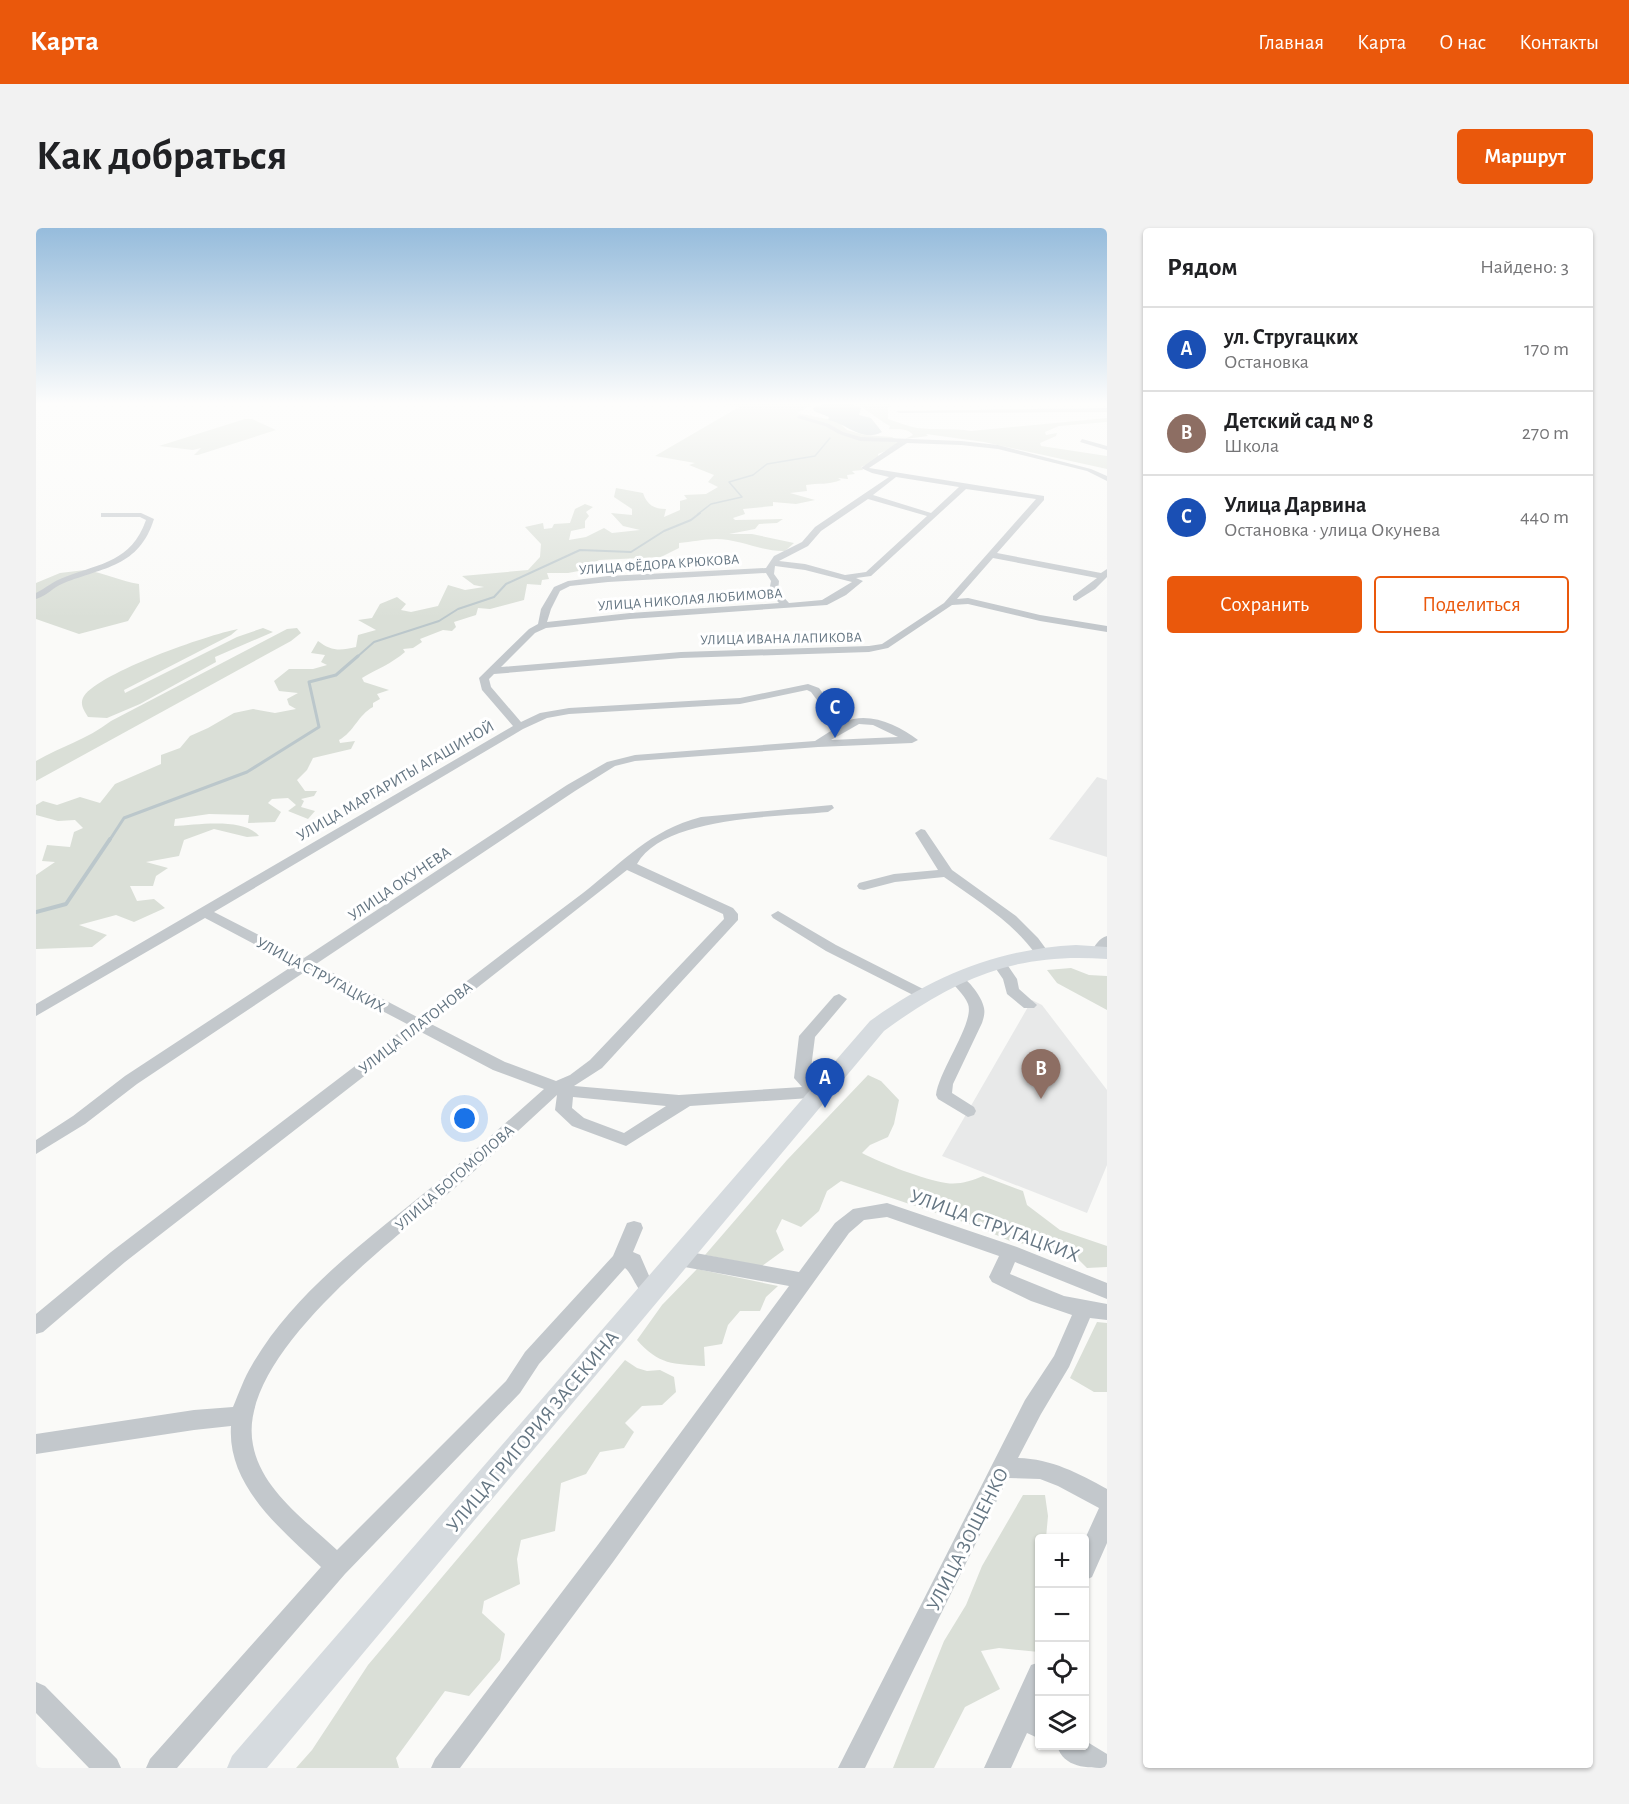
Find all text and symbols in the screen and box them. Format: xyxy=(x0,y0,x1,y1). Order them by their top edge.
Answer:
text: Карта xyxy=(30,28,99,56)
text: Главная xyxy=(1258,32,1324,53)
text: Карта xyxy=(1357,32,1406,53)
text: О нас xyxy=(1439,32,1486,53)
text: Контакты xyxy=(1519,32,1599,53)
button: Маршрут xyxy=(1457,129,1593,184)
text: Как добраться xyxy=(36,135,287,177)
text: Рядом xyxy=(1167,254,1238,280)
text: Найдено: 3 xyxy=(1480,257,1569,277)
text: ул. Стругацких xyxy=(1224,326,1358,348)
text: A xyxy=(1181,339,1193,359)
text: 170 m xyxy=(1524,339,1569,359)
text: Остановка xyxy=(1224,352,1309,372)
text: Детский сад № 8 xyxy=(1224,410,1374,432)
text: B xyxy=(1181,423,1192,443)
text: 270 m xyxy=(1522,423,1569,443)
text: Школа xyxy=(1224,436,1279,456)
text: Улица Дарвина xyxy=(1224,494,1367,516)
text: C xyxy=(1181,507,1192,527)
text: 440 m xyxy=(1520,507,1569,527)
text: Остановка · улица Окунева xyxy=(1224,520,1440,540)
street label: УЛИЦА ФЁДОРА КРЮКОВА xyxy=(578,550,740,578)
button: Сохранить xyxy=(1167,576,1362,633)
button: Поделиться xyxy=(1374,576,1569,633)
street label: УЛИЦА НИКОЛАЯ ЛЮБИМОВА xyxy=(597,587,783,613)
street label: УЛИЦА ИВАНА ЛАПИКОВА xyxy=(700,631,862,647)
pin: C xyxy=(816,688,854,738)
street label: УЛИЦА МАРГАРИТЫ АГАШИНОЙ xyxy=(294,717,497,844)
street label: УЛИЦА ОКУНЕВА xyxy=(345,843,454,924)
street label: УЛИЦА СТРУГАЦКИХ xyxy=(254,934,388,1016)
street label: УЛИЦА ПЛАТОНОВА xyxy=(356,978,476,1077)
pin: B xyxy=(1022,1050,1060,1099)
pin: A xyxy=(806,1058,844,1108)
your location xyxy=(450,1104,479,1133)
street label: УЛИЦА БОГОМОЛОВА xyxy=(392,1122,518,1233)
street label: УЛИЦА СТРУГАЦКИХ xyxy=(907,1186,1082,1266)
street label: УЛИЦА ГРИГОРИЯ ЗАСЕКИНА xyxy=(443,1327,623,1536)
street label: УЛИЦА ЗОЩЕНКО xyxy=(923,1465,1013,1614)
map controls xyxy=(1035,1534,1089,1750)
button: + xyxy=(1035,1534,1089,1588)
button: − xyxy=(1035,1588,1089,1642)
button: locate xyxy=(1035,1642,1089,1696)
button: layers xyxy=(1035,1696,1089,1750)

